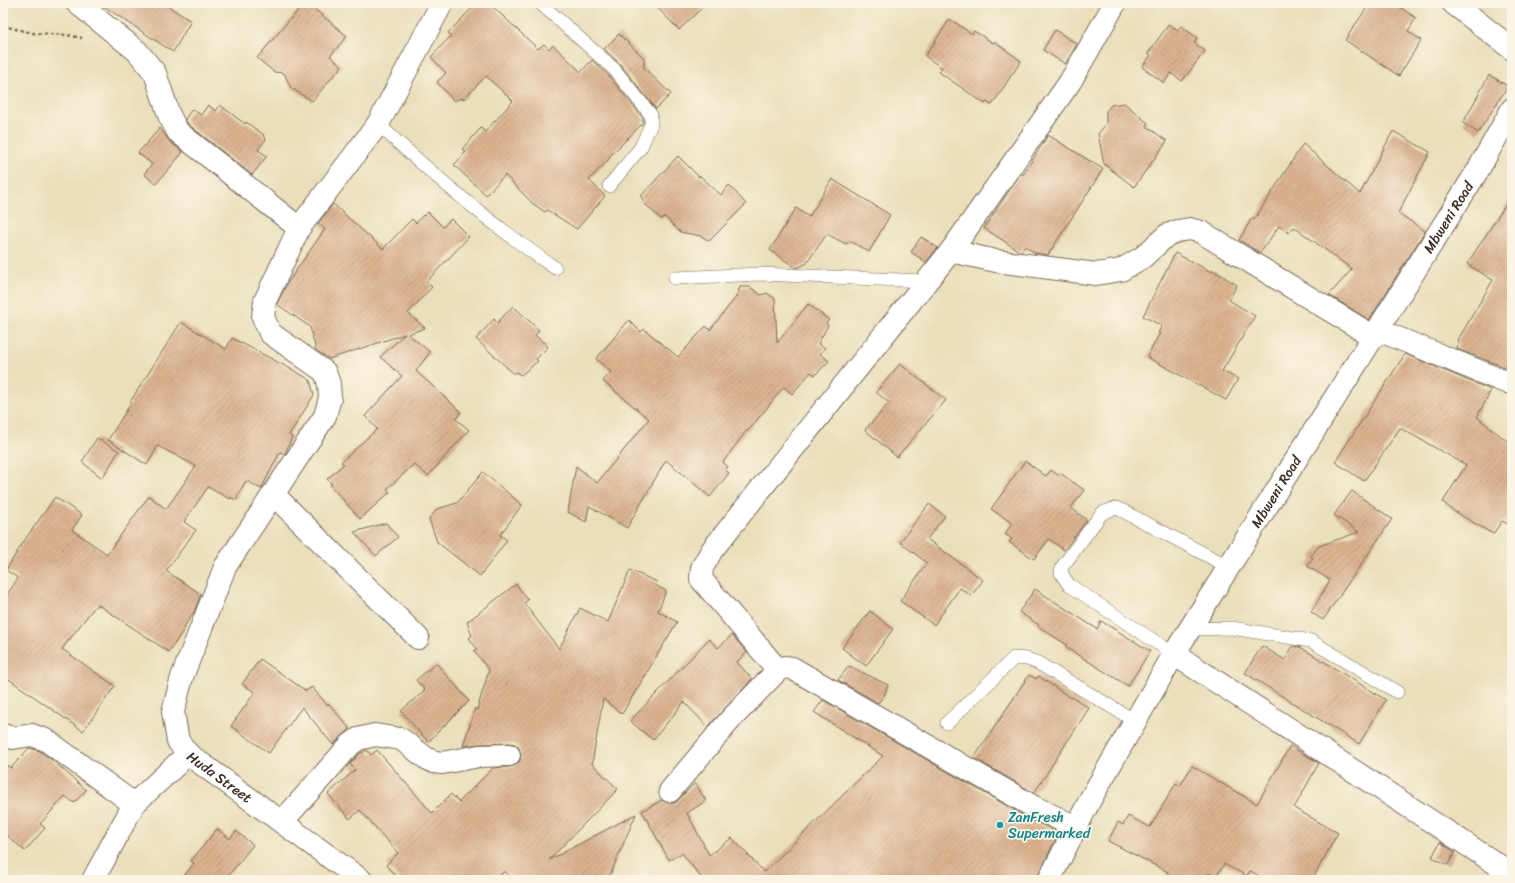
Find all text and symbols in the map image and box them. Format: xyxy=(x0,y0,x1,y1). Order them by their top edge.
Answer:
street label: Mbweni Road xyxy=(1416,175,1481,258)
street label: Mbweni Road xyxy=(1244,449,1309,533)
street label: Huda Street xyxy=(181,744,258,810)
place label: ZanFresh Supermarked xyxy=(1008,805,1092,846)
marker: ZanFresh Supermarked xyxy=(995,820,1005,830)

